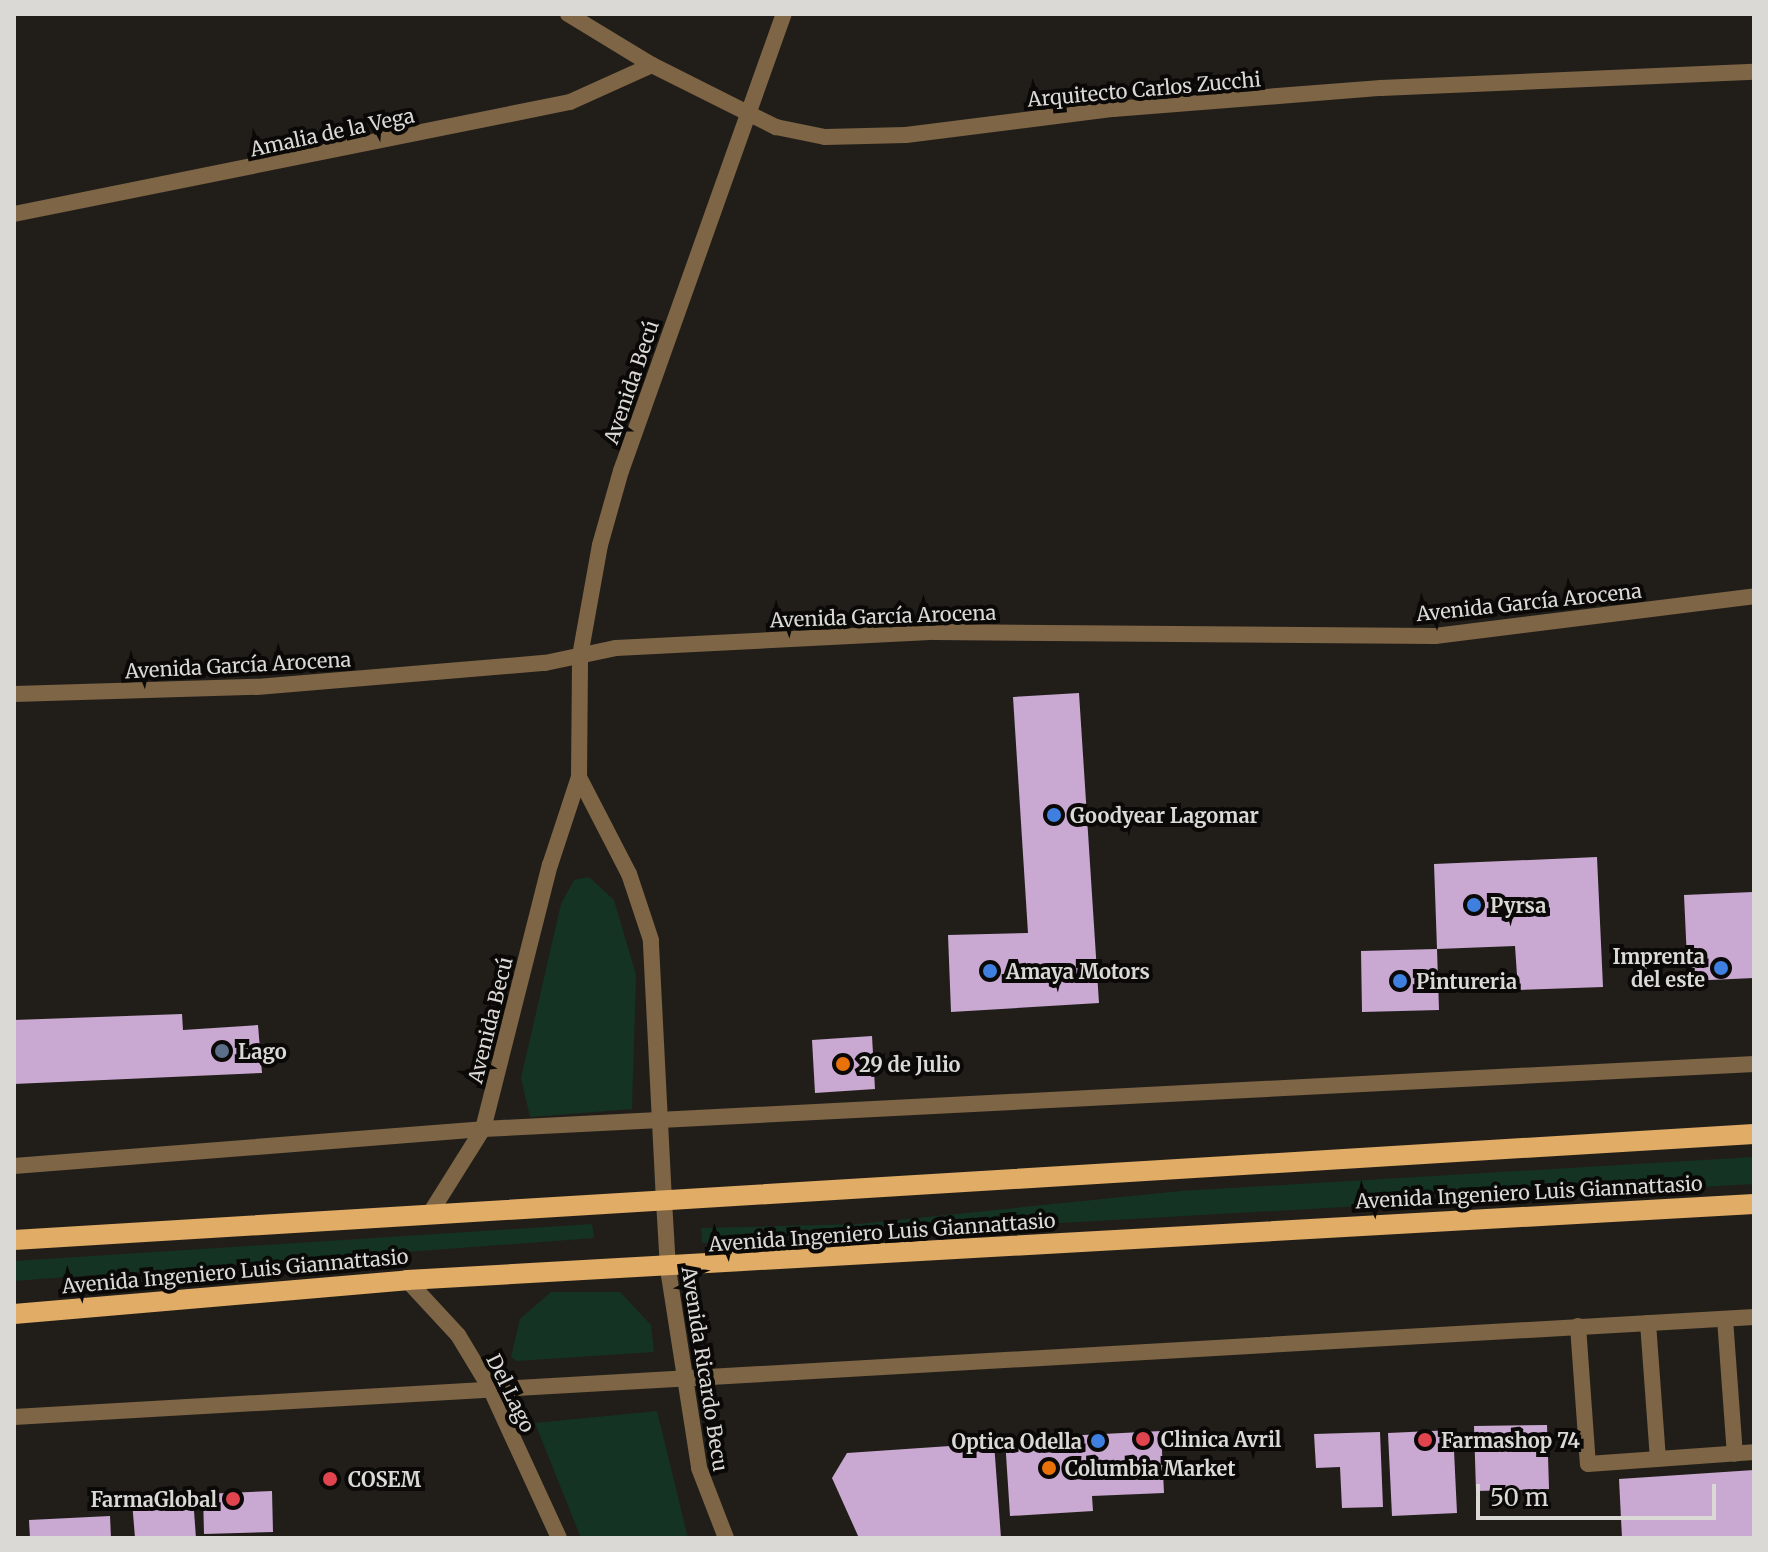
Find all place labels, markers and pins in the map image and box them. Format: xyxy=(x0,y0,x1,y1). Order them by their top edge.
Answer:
place label: Goodyear Lagomar xyxy=(1070,803,1259,827)
marker: Goodyear Lagomar xyxy=(1045,806,1063,824)
place label: Pyrsa xyxy=(1490,893,1546,917)
marker: Pyrsa xyxy=(1465,896,1483,914)
place label: Imprenta del este xyxy=(1613,944,1705,991)
place label: Amaya Motors xyxy=(1006,959,1150,983)
marker: Imprenta del este xyxy=(1712,959,1730,977)
marker: Amaya Motors xyxy=(981,962,999,980)
place label: Pintureria xyxy=(1416,969,1517,993)
marker: Pintureria xyxy=(1391,972,1409,990)
place label: Lago xyxy=(238,1039,287,1063)
marker: Lago xyxy=(213,1042,231,1060)
place label: 29 de Julio xyxy=(859,1052,961,1076)
marker: 29 de Julio xyxy=(834,1055,852,1073)
place label: Clinica Avril xyxy=(1161,1427,1281,1451)
marker: Clinica Avril xyxy=(1132,1428,1154,1450)
place label: Farmashop 74 xyxy=(1441,1428,1580,1452)
place label: Optica Odella xyxy=(951,1429,1082,1453)
marker: Farmashop 74 xyxy=(1416,1431,1434,1449)
marker: Optica Odella xyxy=(1089,1432,1107,1450)
place label: Columbia Market xyxy=(1065,1456,1235,1480)
marker: Columbia Market xyxy=(1040,1459,1058,1477)
place label: COSEM xyxy=(348,1467,421,1491)
marker: COSEM xyxy=(319,1468,341,1490)
place label: FarmaGlobal xyxy=(91,1487,217,1511)
marker: FarmaGlobal xyxy=(224,1490,242,1508)

